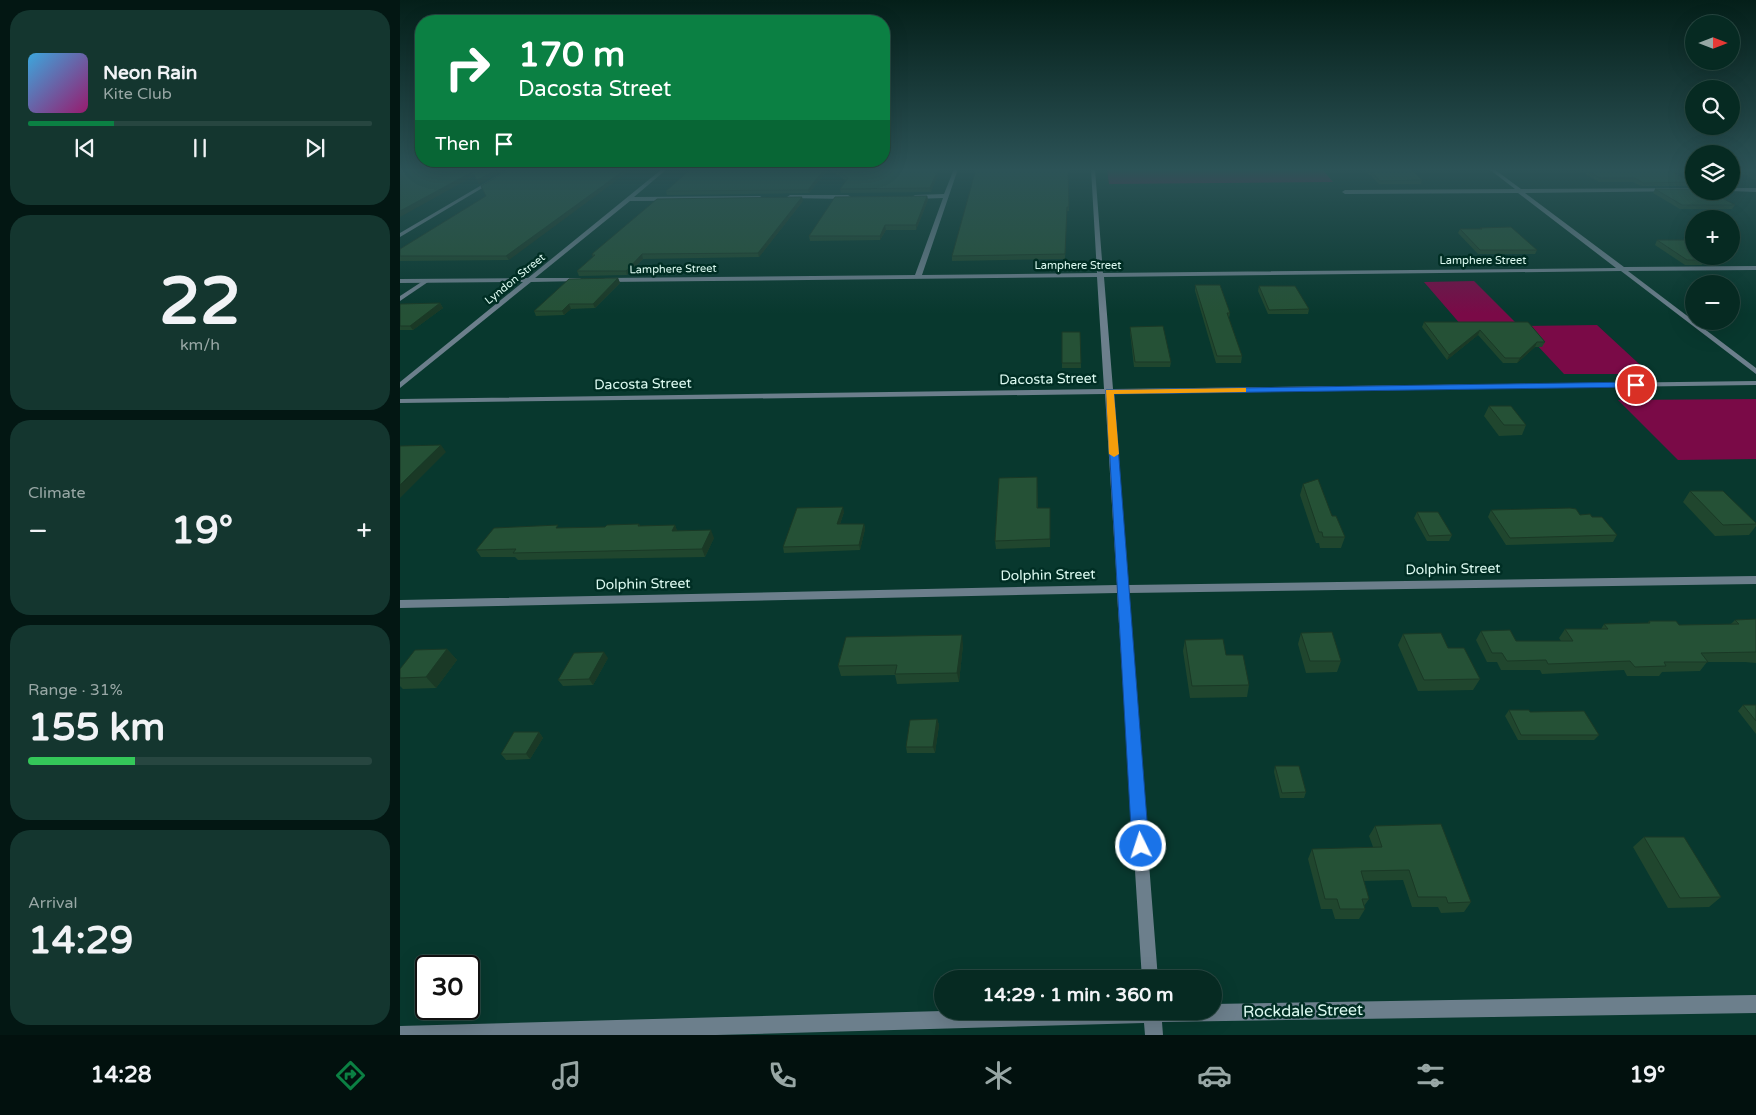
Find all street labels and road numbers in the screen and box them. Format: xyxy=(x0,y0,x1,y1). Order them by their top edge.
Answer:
street label: Lyndon Street xyxy=(482,251,548,307)
street label: Lamphere Street xyxy=(1439,254,1527,267)
street label: Lamphere Street xyxy=(1034,259,1122,272)
street label: Lamphere Street xyxy=(629,262,717,276)
street label: Dacosta Street xyxy=(999,370,1098,388)
street label: Dacosta Street xyxy=(594,375,693,393)
street label: Dolphin Street xyxy=(1405,560,1501,578)
street label: Dolphin Street xyxy=(1000,566,1096,584)
street label: Dolphin Street xyxy=(595,575,691,593)
street label: Rockdale Street xyxy=(1243,1000,1363,1022)

